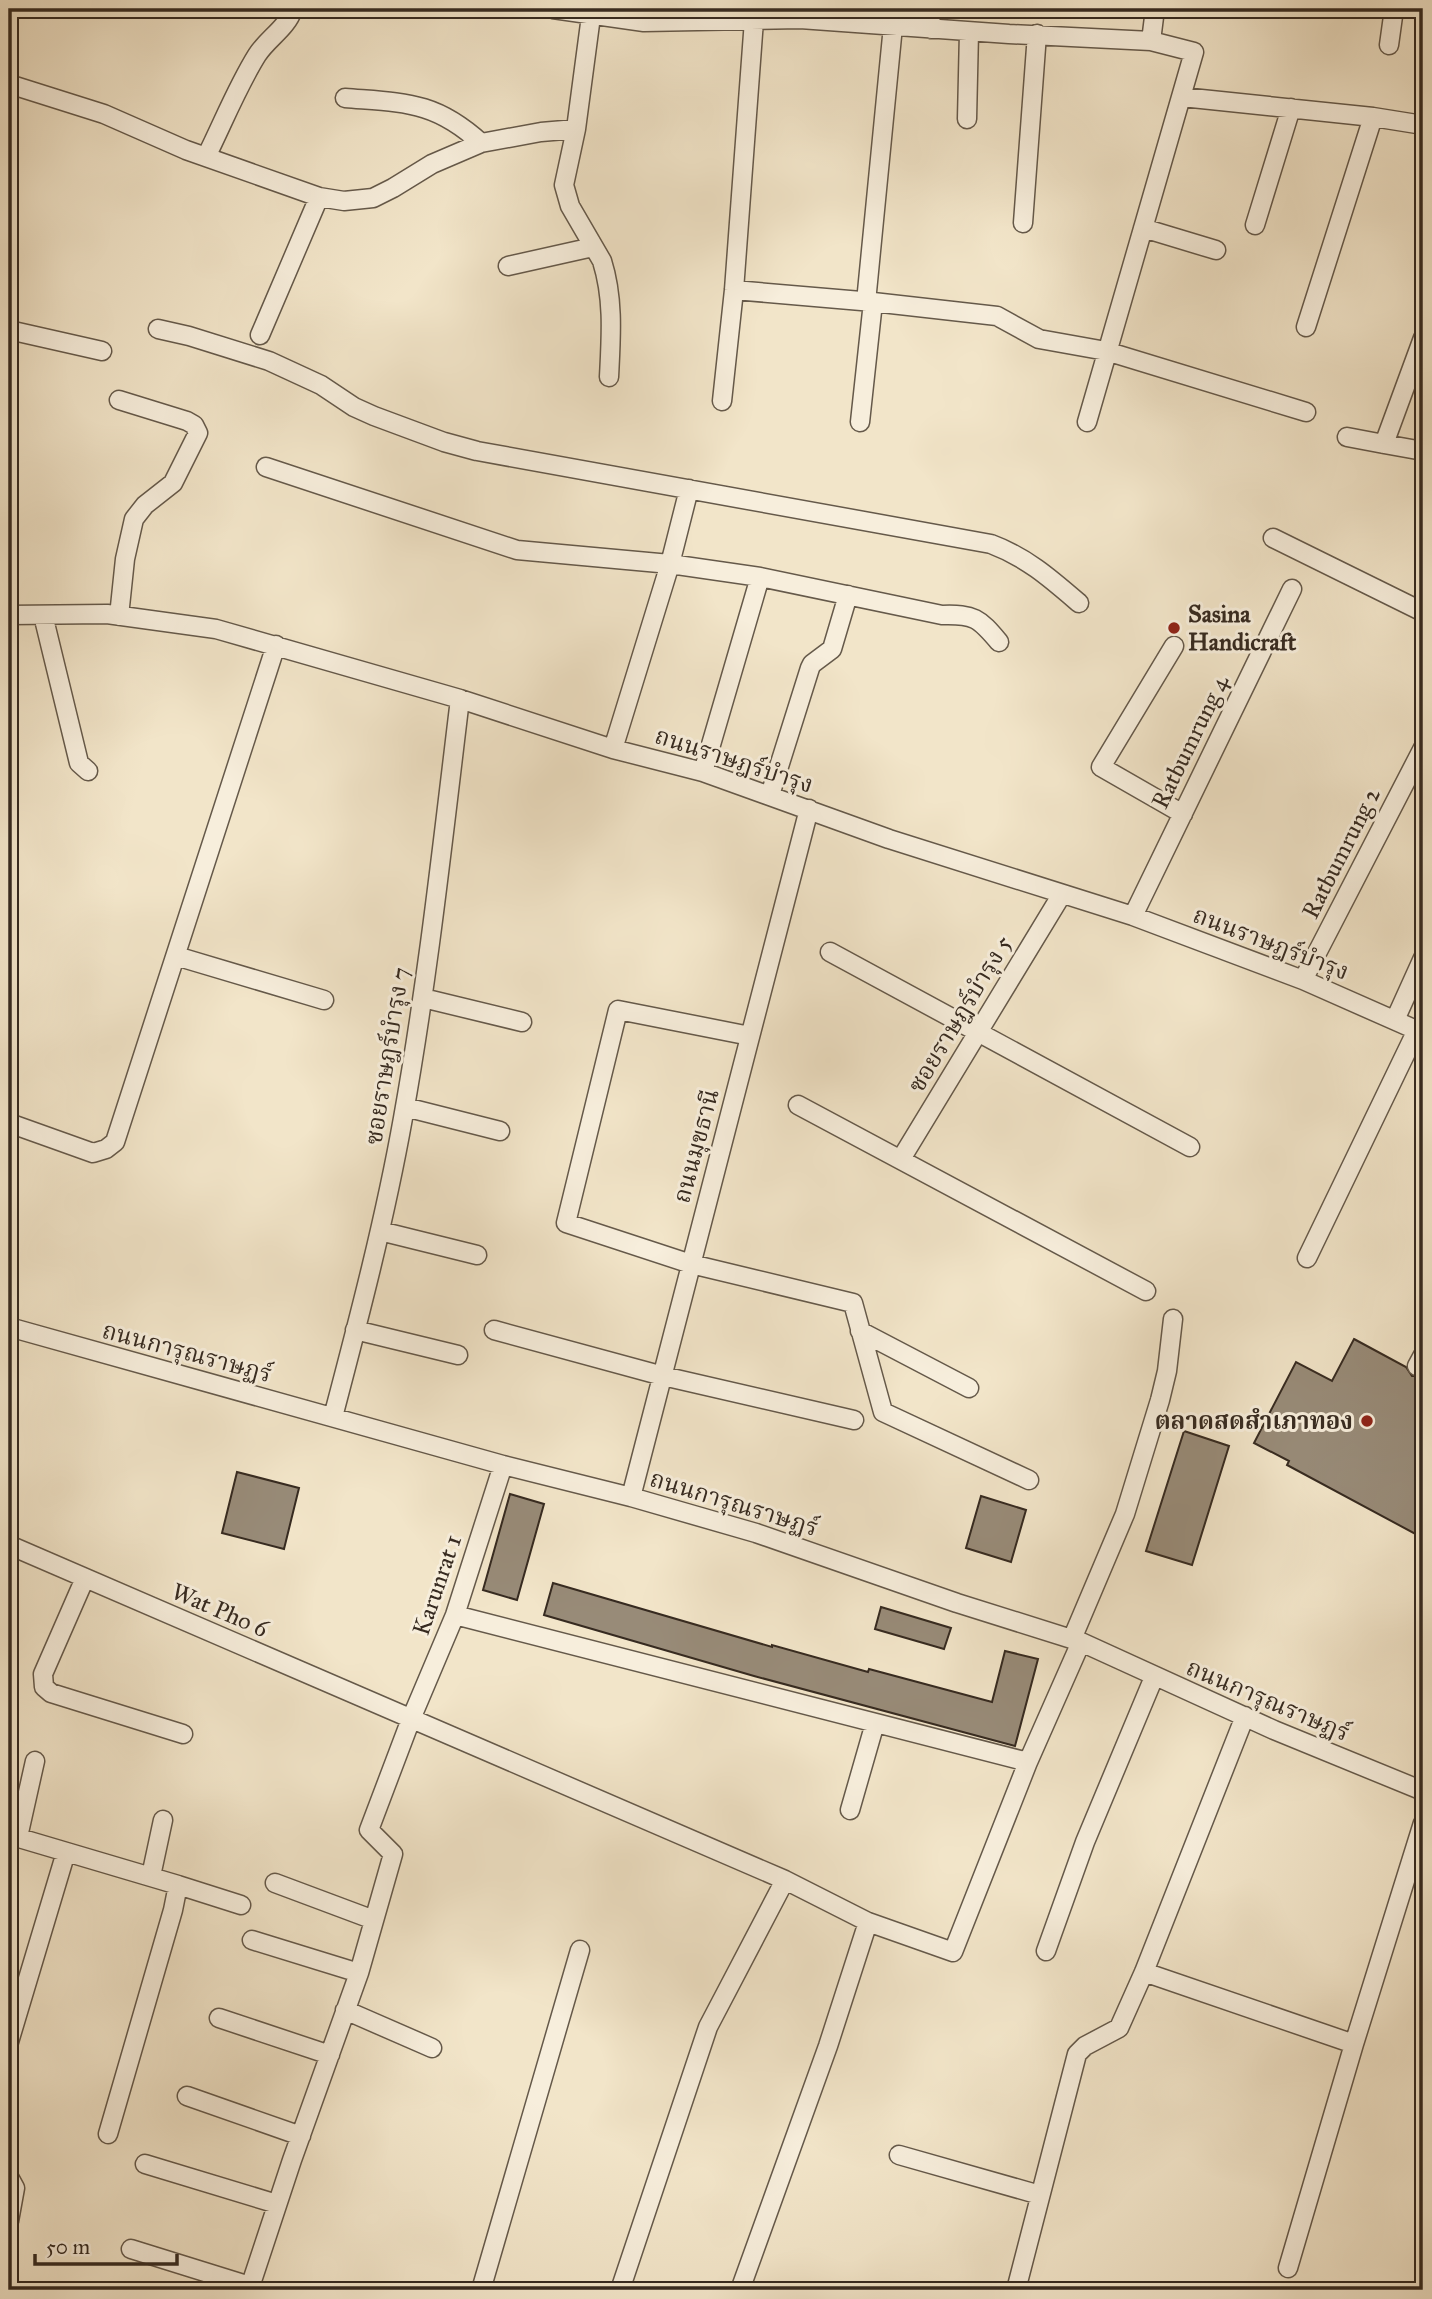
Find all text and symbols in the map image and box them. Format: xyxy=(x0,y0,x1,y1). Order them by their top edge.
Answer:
place label: Sasina Handicraft xyxy=(1188,599,1297,657)
marker: Sasina Handicraft xyxy=(1166,620,1182,636)
street label: Ratbumrung 4 xyxy=(1145,670,1235,814)
street label: ถนนราษฎร์บำรุง xyxy=(651,719,817,800)
street label: Ratbumrung 2 xyxy=(1295,782,1387,924)
street label: ถนนราษฎร์บำรุง xyxy=(1189,899,1354,987)
street label: ซอยราษฎร์บำรุง 5 xyxy=(901,930,1019,1098)
street label: ซอยราษฎร์บำรุง 7 xyxy=(357,965,416,1147)
street label: ถนนมุขธานี xyxy=(666,1086,726,1206)
street label: ถนนการุณราษฏร์ xyxy=(99,1314,276,1389)
place label: ตลาดสดสำเภาทอง xyxy=(1155,1406,1353,1436)
marker: ตลาดสดสำเภาทอง xyxy=(1359,1413,1375,1429)
street label: ถนนการุณราษฏร์ xyxy=(646,1462,822,1543)
street label: Karunrat 1 xyxy=(406,1531,468,1639)
street label: Wat Pho 6 xyxy=(167,1576,274,1644)
street label: ถนนการุณราษฏร์ xyxy=(1182,1651,1355,1748)
scale bar xyxy=(35,2222,177,2266)
text: 50 m xyxy=(46,2234,91,2260)

